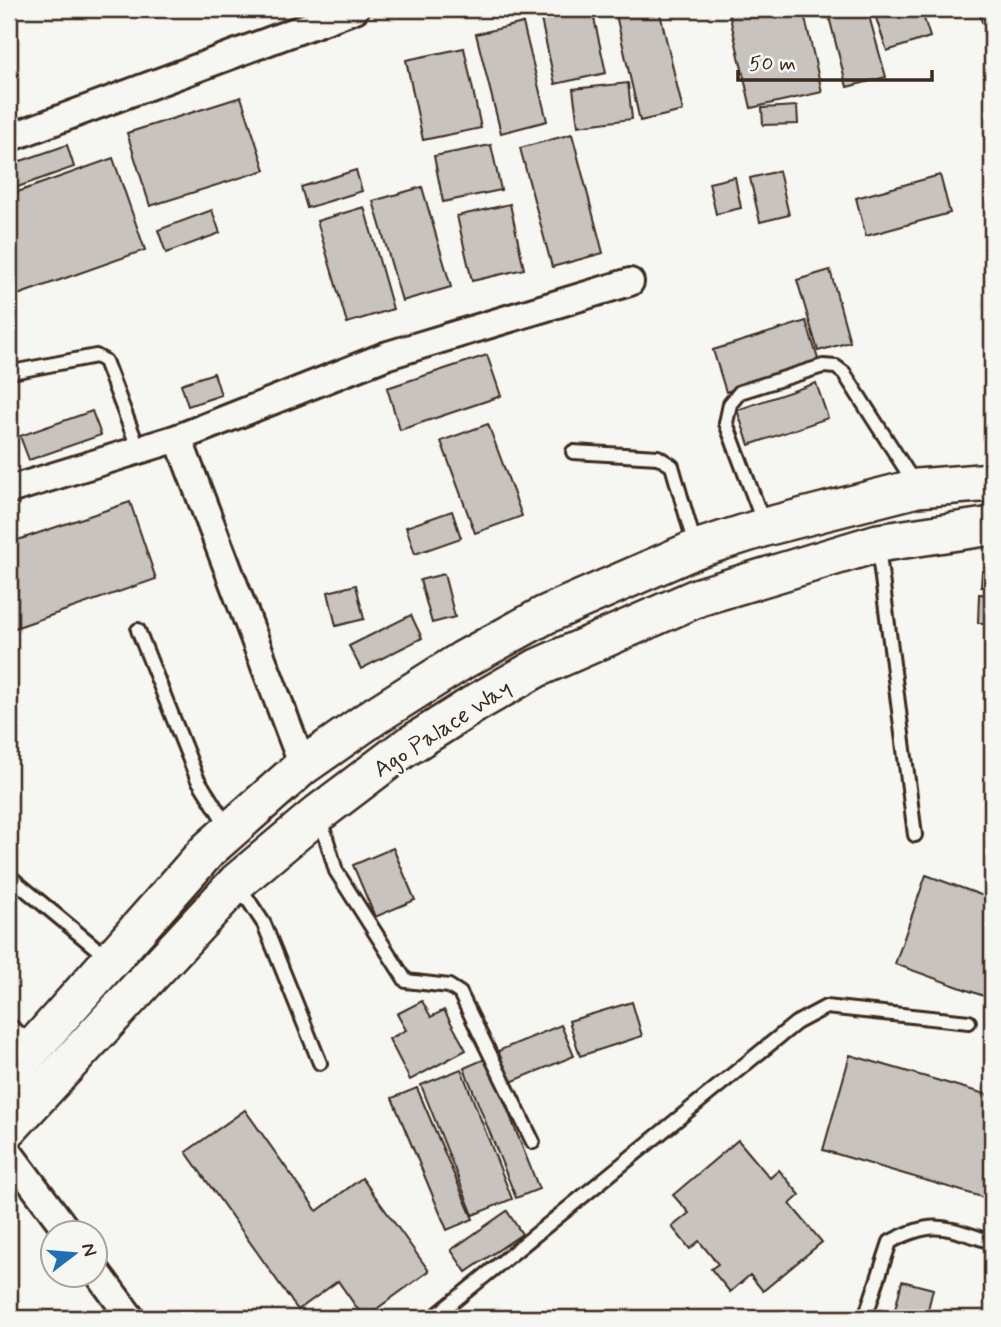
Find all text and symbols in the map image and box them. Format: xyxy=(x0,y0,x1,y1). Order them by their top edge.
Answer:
scale bar xyxy=(738,38,933,82)
text: 50 m xyxy=(749,50,796,78)
street label: Ago Palace Way xyxy=(368,673,518,786)
north arrow xyxy=(38,1218,108,1288)
text: N xyxy=(75,1240,103,1259)

